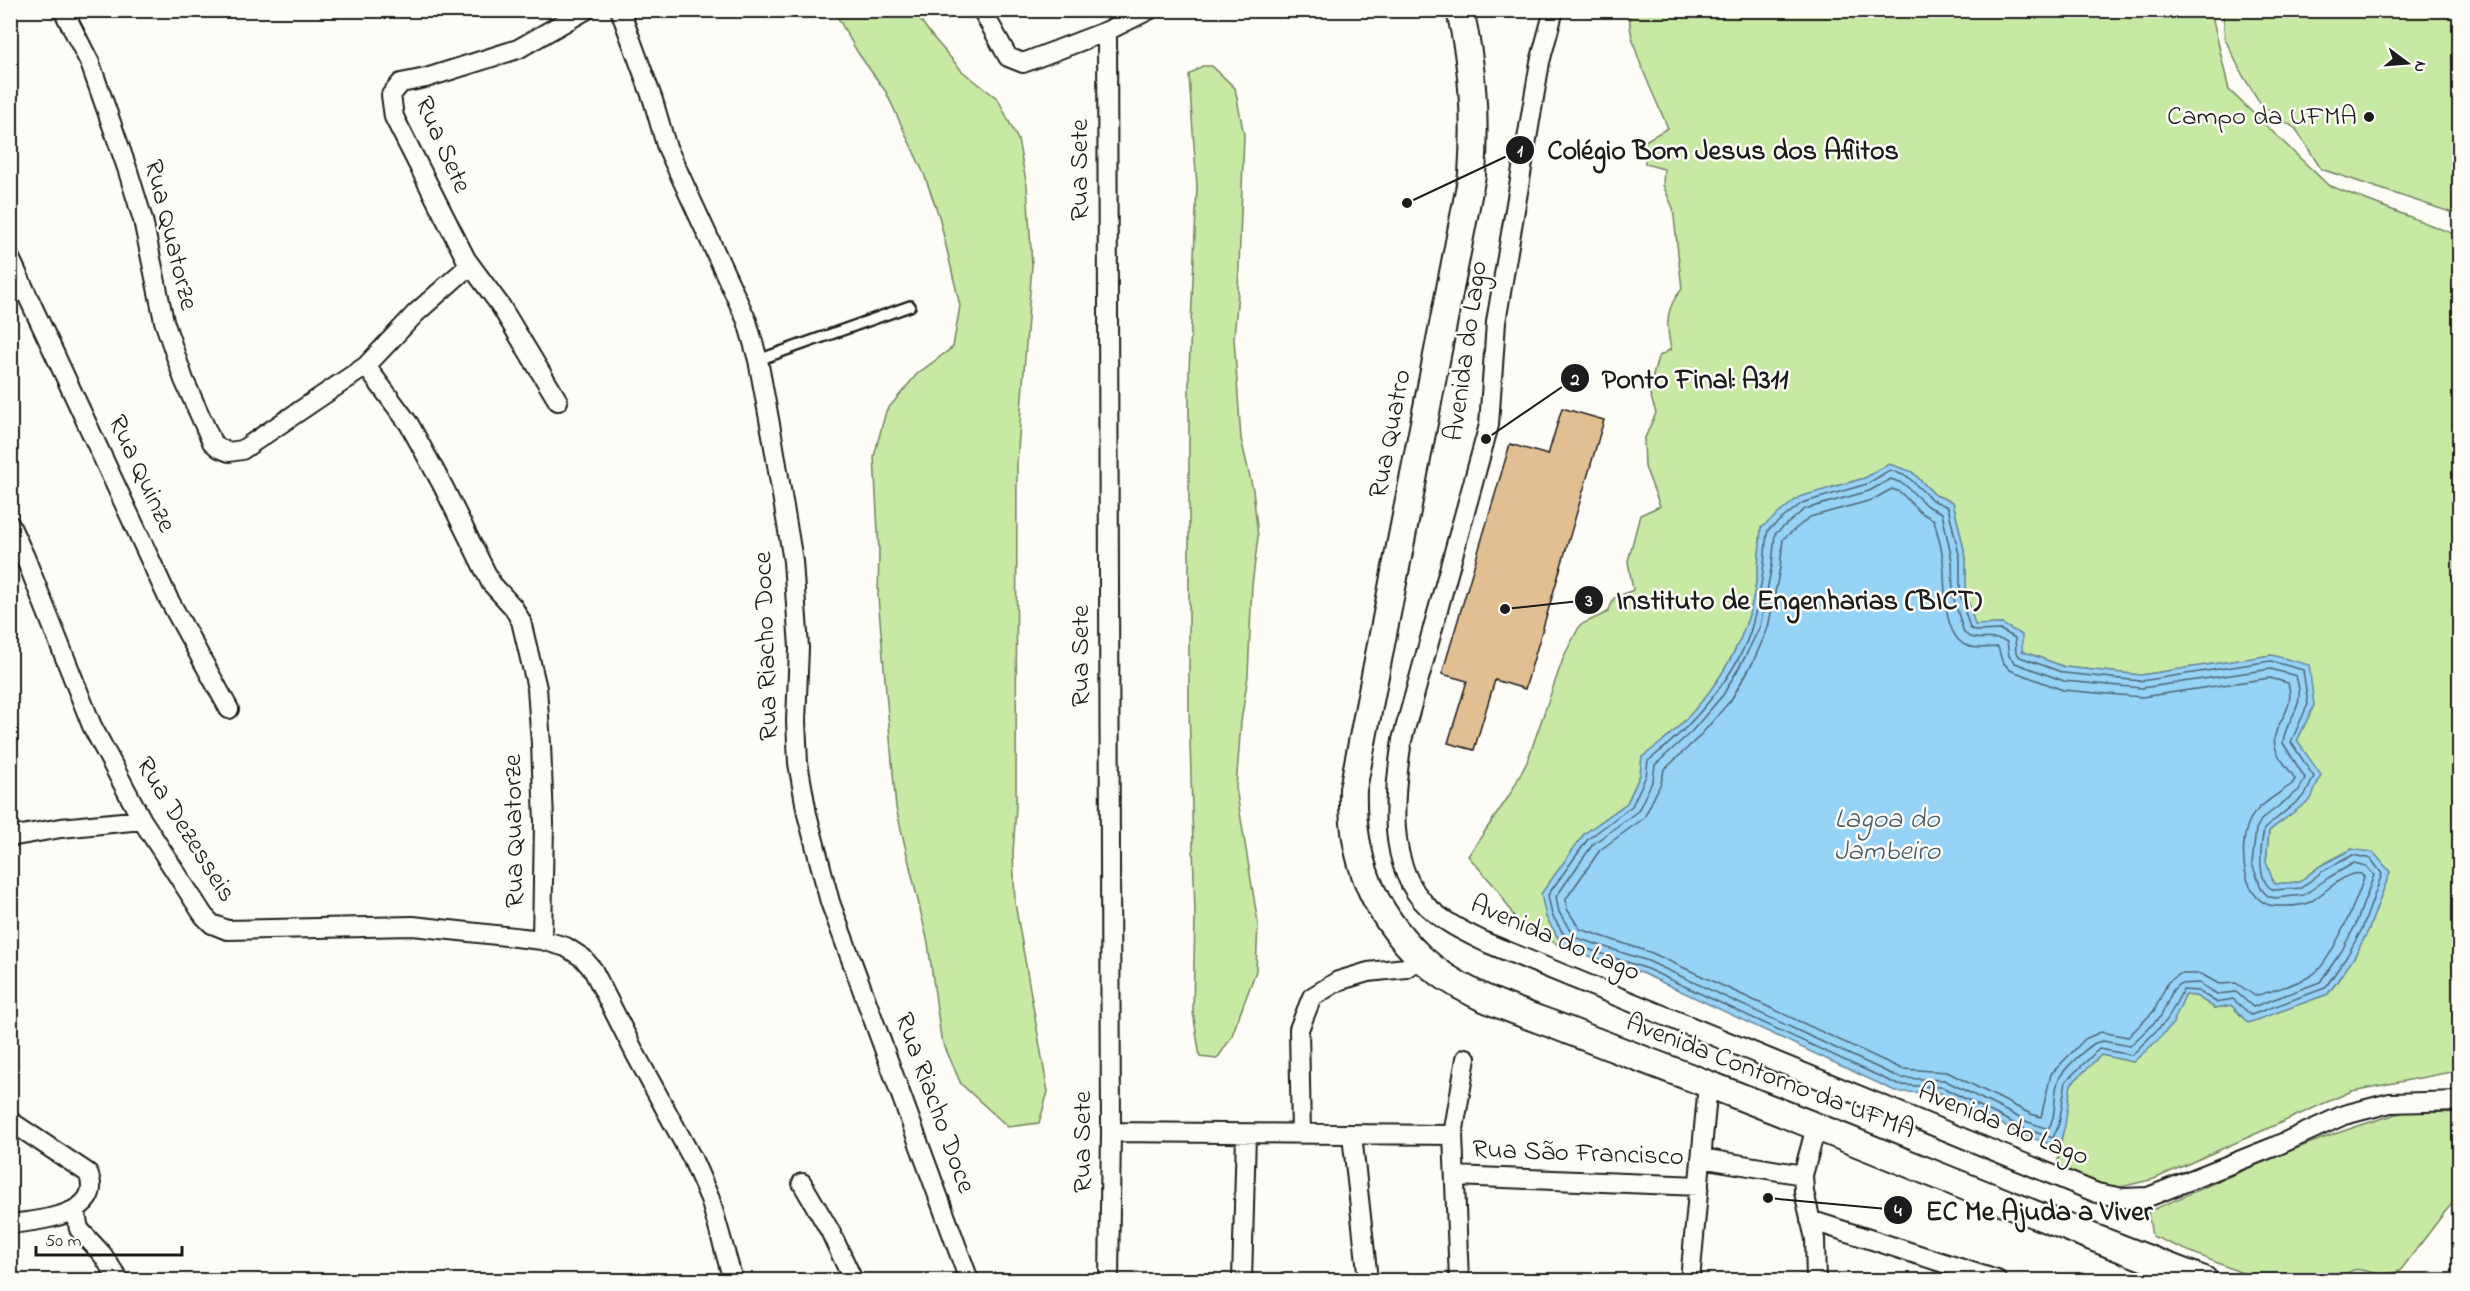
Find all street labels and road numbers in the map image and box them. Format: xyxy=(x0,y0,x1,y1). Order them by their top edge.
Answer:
street label: Rua Sete xyxy=(403,90,481,200)
street label: Rua Sete xyxy=(1061,118,1100,221)
street label: Rua Quatorze xyxy=(132,156,208,315)
street label: Avenida do Lago xyxy=(1435,258,1499,444)
street label: Rua Quatro xyxy=(1359,366,1423,502)
street label: Rua Quinze xyxy=(97,409,186,540)
street label: Rua Riacho Doce xyxy=(744,550,790,741)
street label: Rua Sete xyxy=(1062,604,1101,707)
street label: Rua Dezesseis xyxy=(125,750,245,910)
street label: Rua Quatorze xyxy=(494,753,536,908)
street label: Avenida do Lago xyxy=(1464,886,1646,992)
street label: Avenida Contorno da UFMA xyxy=(1620,1004,1920,1150)
street label: Rua Riacho Doce xyxy=(883,1007,985,1200)
street label: Avenida do Lago xyxy=(1912,1073,2094,1177)
street label: Rua Sete xyxy=(1064,1090,1103,1193)
street label: Rua São Francisco xyxy=(1472,1131,1684,1177)

